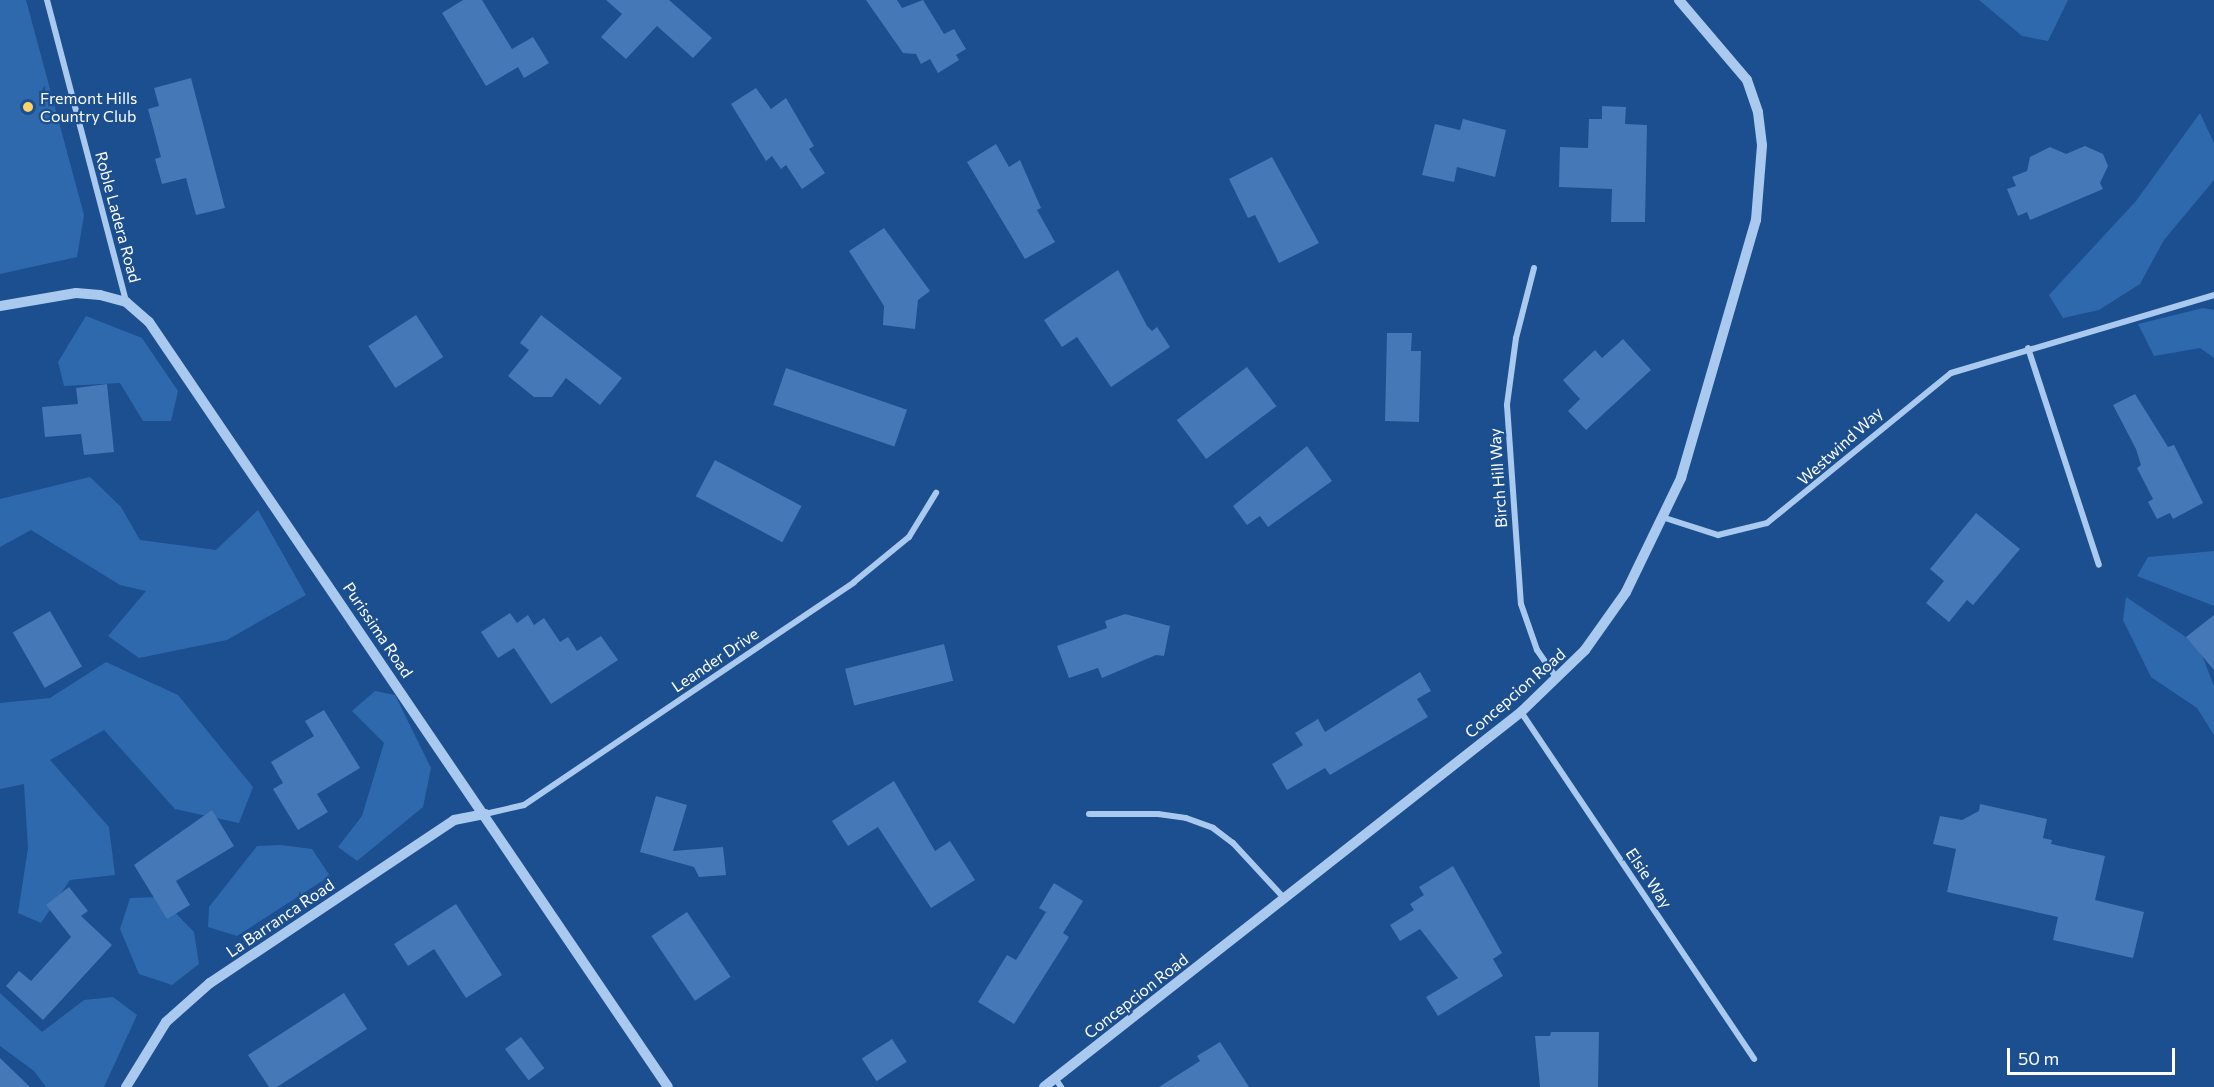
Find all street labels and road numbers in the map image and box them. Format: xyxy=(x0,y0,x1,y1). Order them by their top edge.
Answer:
street label: Roble Ladera Road xyxy=(91,149,145,285)
street label: Westwind Way xyxy=(1794,403,1886,489)
street label: Birch Hill Way xyxy=(1485,427,1511,529)
street label: Purissima Road xyxy=(339,579,417,681)
street label: Leander Drive xyxy=(668,624,762,696)
street label: Concepcion Road xyxy=(1461,644,1569,742)
street label: Elsie Way xyxy=(1622,844,1676,912)
street label: La Barranca Road xyxy=(222,875,338,961)
street label: Concepcion Road xyxy=(1080,949,1192,1043)

